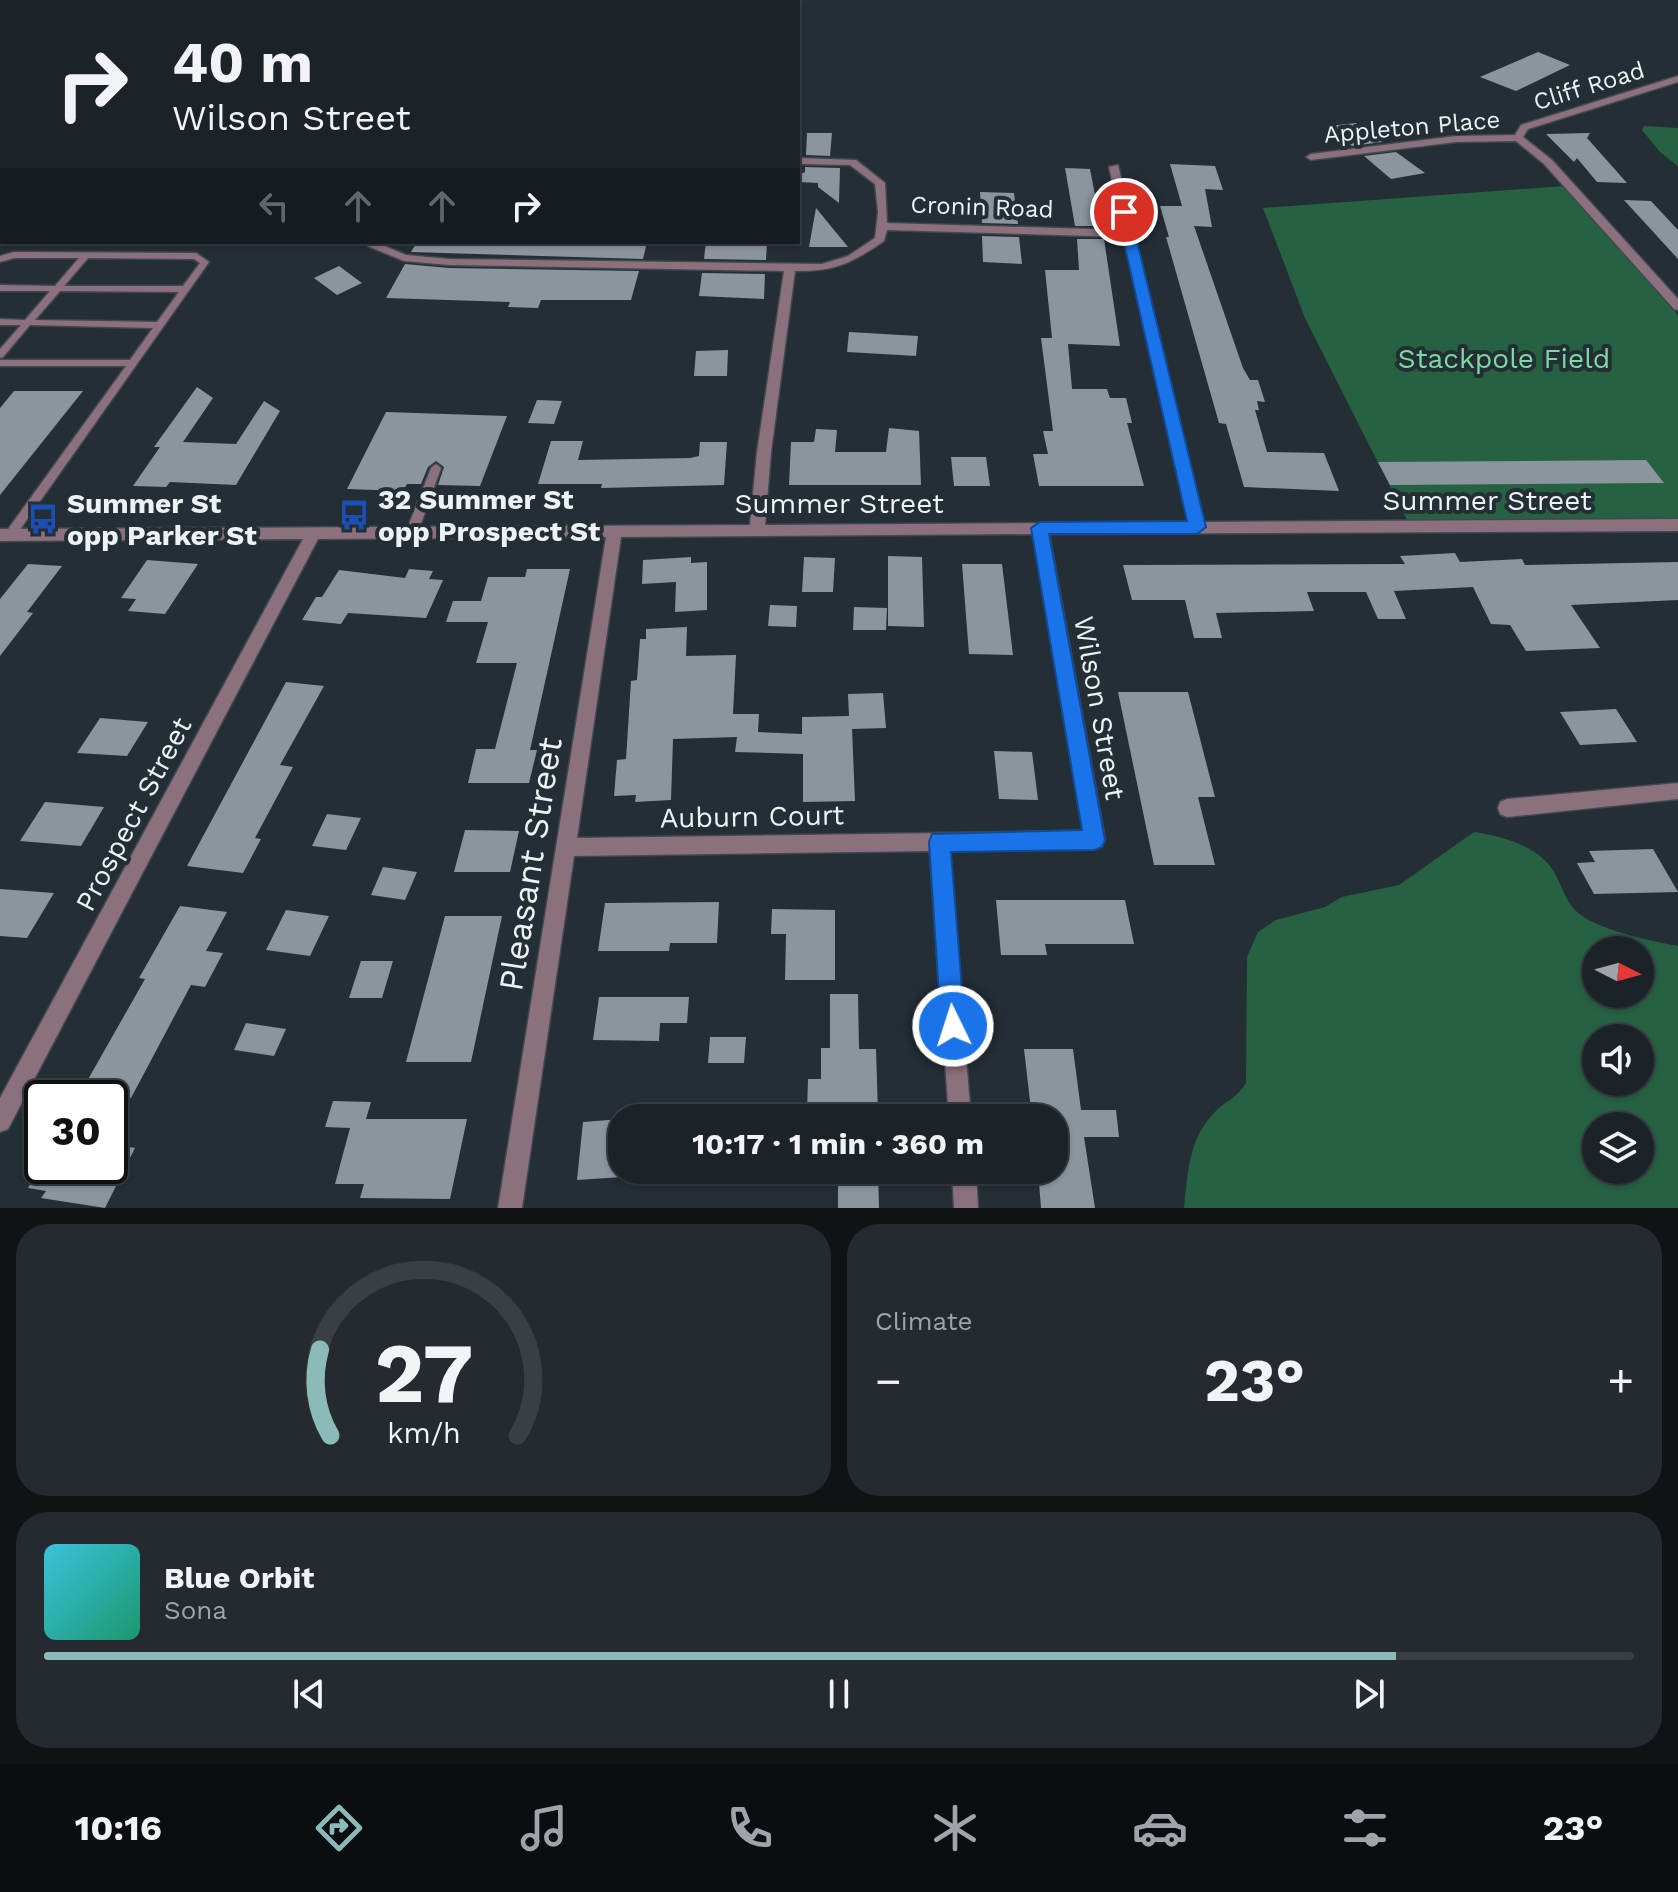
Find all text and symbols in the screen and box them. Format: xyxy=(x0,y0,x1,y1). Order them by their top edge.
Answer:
text: 40 m xyxy=(172,30,313,96)
icon: right xyxy=(40,32,144,136)
street label: Cliff Road xyxy=(1530,56,1648,116)
text: Wilson Street xyxy=(172,97,411,139)
street label: Appleton Place xyxy=(1323,105,1501,149)
pin xyxy=(1090,178,1158,246)
icon: left xyxy=(252,184,296,228)
icon: ahead xyxy=(336,184,380,228)
icon: ahead xyxy=(420,184,464,228)
icon: right xyxy=(504,184,548,228)
icon: arrive xyxy=(1102,190,1146,234)
street label: Cronin Road xyxy=(910,191,1054,223)
park label: Stackpole Field xyxy=(1398,342,1610,375)
place label: 32 Summer St opp Prospect St xyxy=(378,483,600,548)
street label: Summer Street xyxy=(1382,484,1592,517)
place label: Summer St opp Parker St xyxy=(67,487,257,552)
street label: Summer Street xyxy=(734,487,944,520)
bus stop icon: 32 Summer St opp Prospect St xyxy=(337,498,371,532)
bus stop icon: Summer St opp Parker St xyxy=(26,502,60,536)
street label: Wilson Street xyxy=(1067,614,1132,803)
street label: Prospect Street xyxy=(69,712,198,917)
street label: Pleasant Street xyxy=(490,734,570,994)
street label: Auburn Court xyxy=(660,798,845,835)
north arrow xyxy=(1582,936,1654,1008)
map controls xyxy=(1582,936,1654,1184)
position arrow xyxy=(911,984,995,1068)
button: sound xyxy=(1582,1024,1654,1096)
speed limit sign: 30 xyxy=(24,1080,128,1184)
button: layers xyxy=(1582,1112,1654,1184)
text: 10:17 · 1 min · 360 m xyxy=(692,1126,984,1161)
text: Climate xyxy=(875,1306,973,1336)
text: 27 xyxy=(374,1325,473,1422)
text: 23° xyxy=(1204,1345,1305,1416)
text: − xyxy=(875,1355,902,1407)
text: + xyxy=(1607,1355,1634,1407)
text: km/h xyxy=(387,1416,460,1450)
text: Blue Orbit xyxy=(164,1560,314,1595)
text: Sona xyxy=(164,1595,227,1625)
icon: previous xyxy=(287,1672,331,1716)
icon: pause xyxy=(817,1672,861,1716)
icon: next xyxy=(1347,1672,1391,1716)
icon: directions xyxy=(311,1800,367,1856)
icon: music xyxy=(516,1800,572,1856)
icon: phone xyxy=(722,1800,778,1856)
icon: climate xyxy=(927,1800,983,1856)
icon: car xyxy=(1132,1800,1188,1856)
icon: filters xyxy=(1337,1800,1393,1856)
text: 10:16 xyxy=(75,1807,162,1849)
text: 23° xyxy=(1543,1807,1603,1849)

